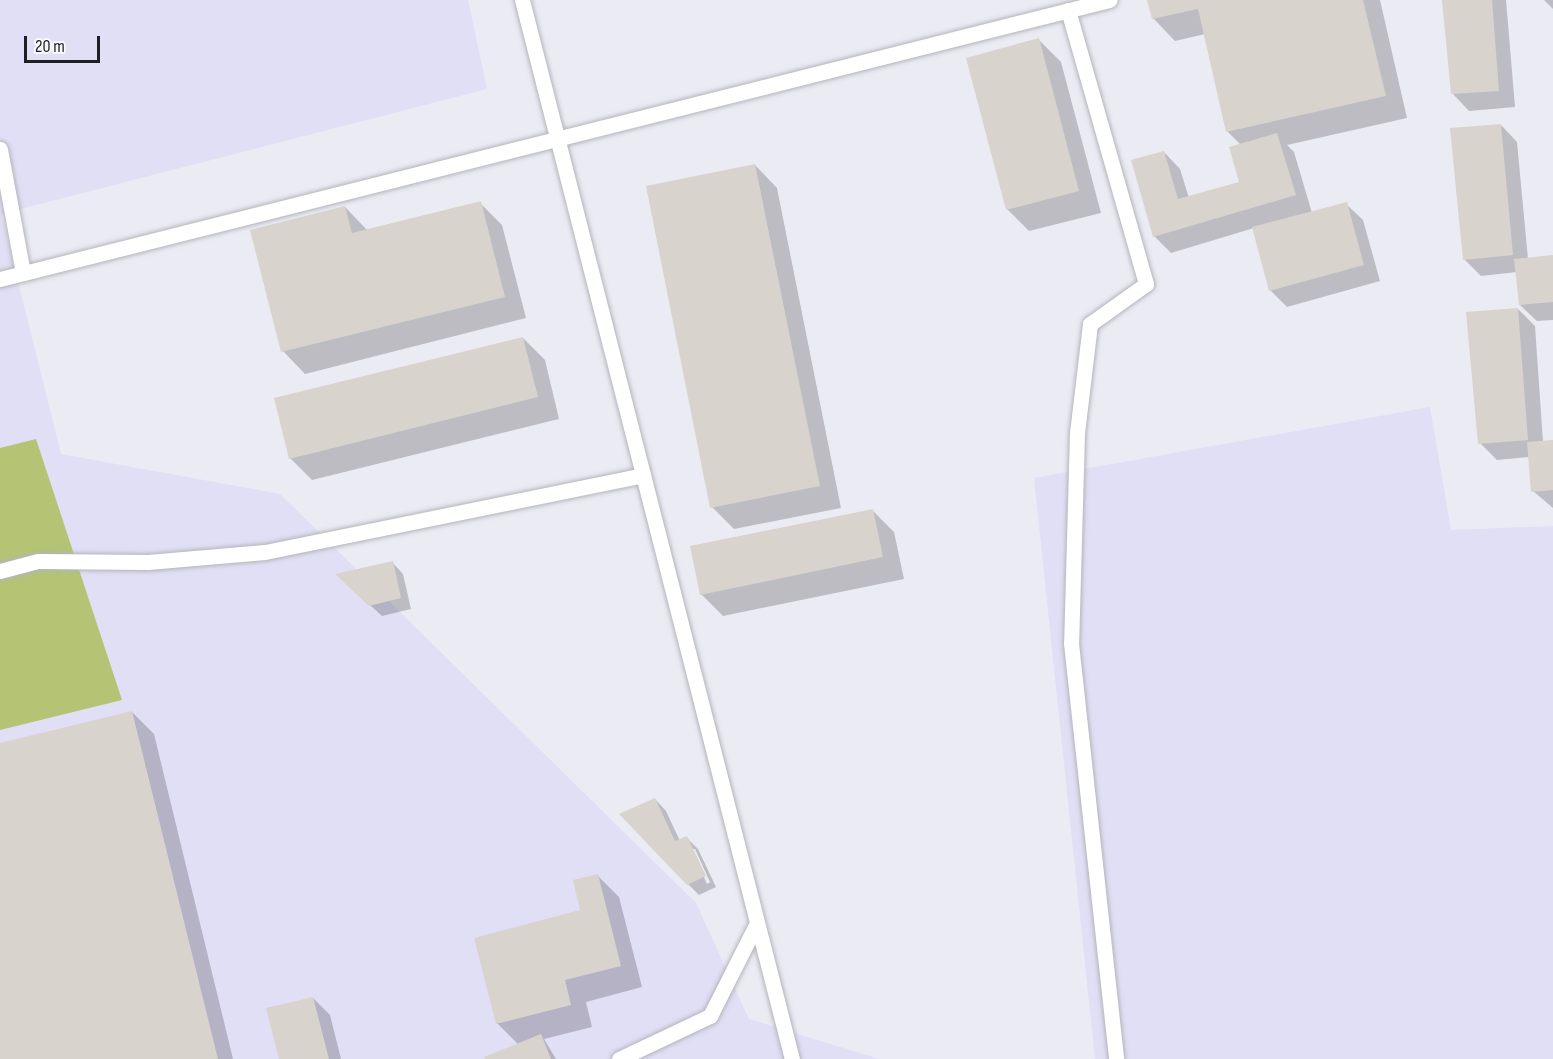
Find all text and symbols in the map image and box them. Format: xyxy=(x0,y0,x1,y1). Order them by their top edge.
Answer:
scale bar xyxy=(27,24,104,62)
text: 20 m xyxy=(35,36,65,57)

